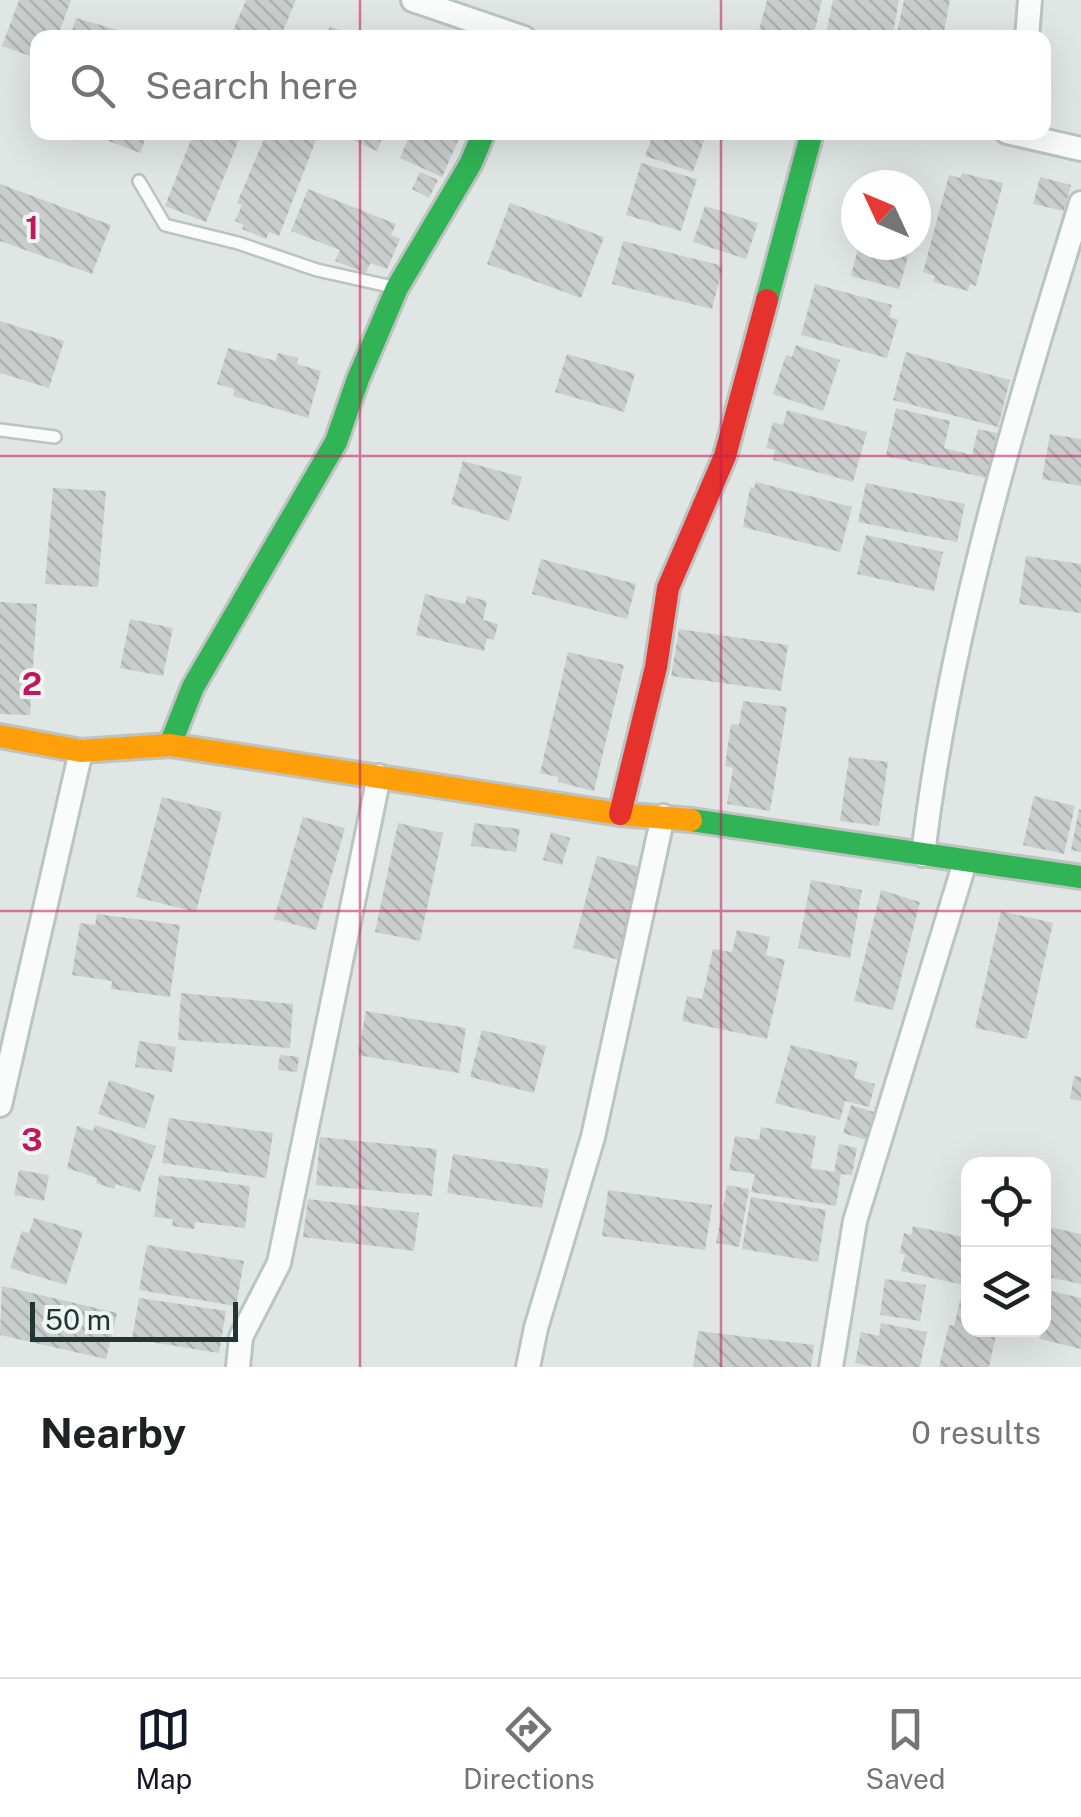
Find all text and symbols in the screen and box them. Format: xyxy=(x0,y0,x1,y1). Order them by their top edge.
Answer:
search box xyxy=(30,30,1051,140)
icon: search xyxy=(65,58,120,113)
text: Search here xyxy=(145,63,358,108)
north arrow xyxy=(841,170,931,260)
text: 1 xyxy=(25,209,39,246)
text: 2 xyxy=(22,665,42,702)
text: 3 xyxy=(21,1121,43,1158)
map controls xyxy=(961,1157,1051,1337)
button: locate xyxy=(961,1157,1051,1247)
button: layers xyxy=(961,1247,1051,1337)
scale bar xyxy=(30,1297,238,1342)
text: 50 m xyxy=(45,1303,111,1336)
text: Nearby xyxy=(40,1408,186,1457)
text: 0 results xyxy=(911,1414,1041,1451)
tab: Map xyxy=(135,1702,192,1795)
tab: Directions xyxy=(463,1702,595,1795)
tab: Saved xyxy=(865,1702,946,1795)

